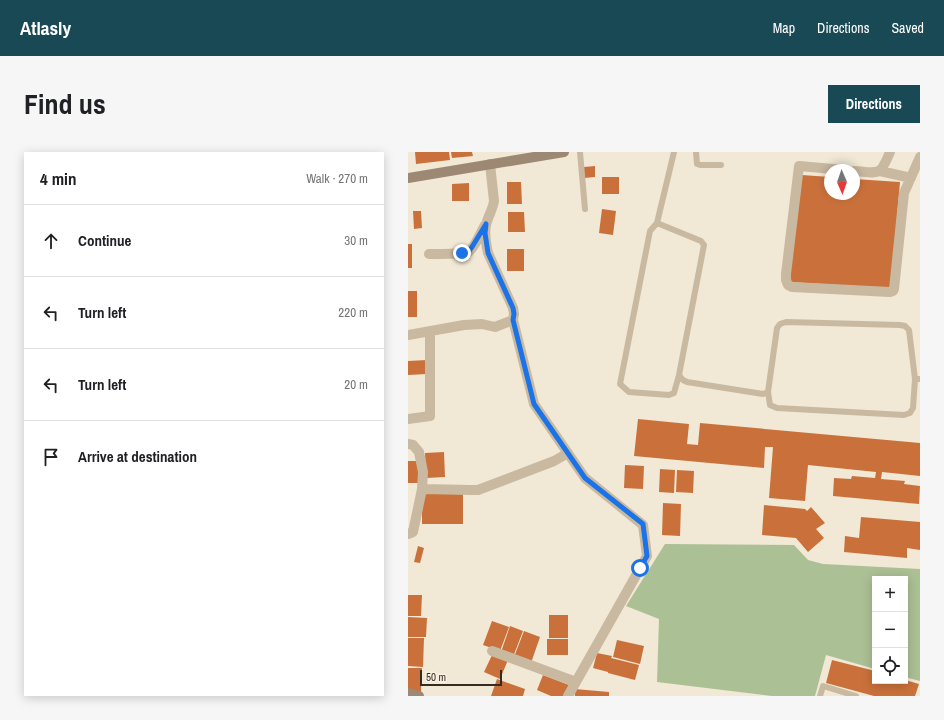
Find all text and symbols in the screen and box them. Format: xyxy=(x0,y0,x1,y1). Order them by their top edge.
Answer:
text: Atlasly xyxy=(20,15,71,41)
text: Map xyxy=(773,19,795,37)
text: Directions xyxy=(817,19,869,37)
text: Saved xyxy=(891,19,924,37)
text: Find us xyxy=(24,85,106,123)
button: Directions xyxy=(828,85,920,123)
north arrow xyxy=(824,164,860,200)
text: 4 min xyxy=(40,167,76,190)
text: Walk · 270 m xyxy=(306,170,368,187)
icon: ahead xyxy=(40,230,62,252)
text: Continue xyxy=(78,230,131,251)
text: 30 m xyxy=(344,232,368,249)
route end xyxy=(453,244,471,262)
icon: left xyxy=(40,302,62,324)
text: Turn left xyxy=(78,302,126,323)
text: 220 m xyxy=(338,304,368,321)
icon: left xyxy=(40,374,62,396)
text: Turn left xyxy=(78,374,126,395)
text: 20 m xyxy=(344,376,368,393)
icon: arrive xyxy=(40,446,62,468)
text: Arrive at destination xyxy=(78,446,197,467)
route start xyxy=(631,559,649,577)
map controls xyxy=(872,576,908,684)
button: + xyxy=(872,576,908,612)
button: − xyxy=(872,612,908,648)
button: locate xyxy=(872,648,908,684)
scale bar xyxy=(420,668,502,687)
text: 50 m xyxy=(426,670,446,684)

